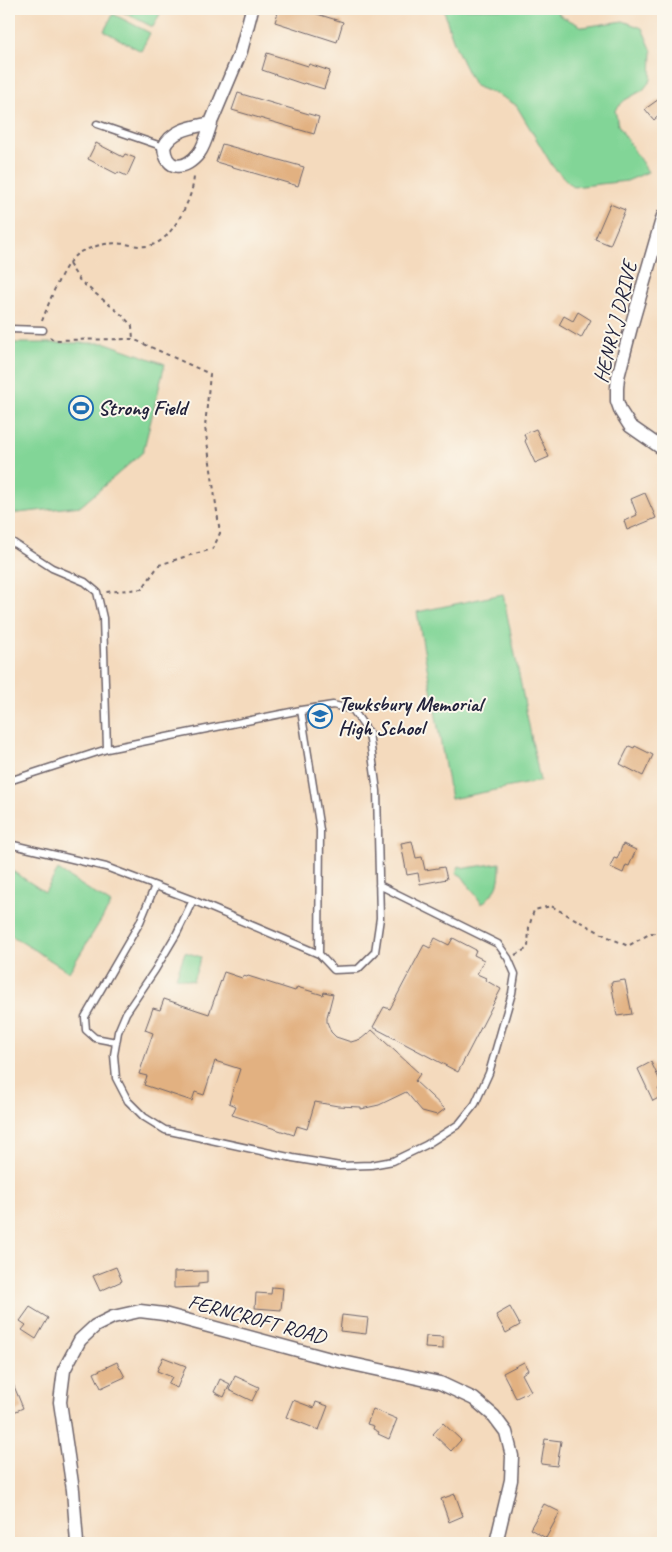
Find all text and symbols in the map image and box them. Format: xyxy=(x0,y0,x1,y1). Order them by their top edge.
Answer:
street label: HENRY J DRIVE xyxy=(587,256,643,385)
sports icon: Strong Field xyxy=(68,395,94,421)
place label: Strong Field xyxy=(98,395,190,421)
place label: Tewksbury Memorial High School xyxy=(338,691,486,741)
school or university icon: Tewksbury Memorial High School xyxy=(307,703,333,729)
street label: FERNCROFT ROAD xyxy=(185,1288,330,1350)

